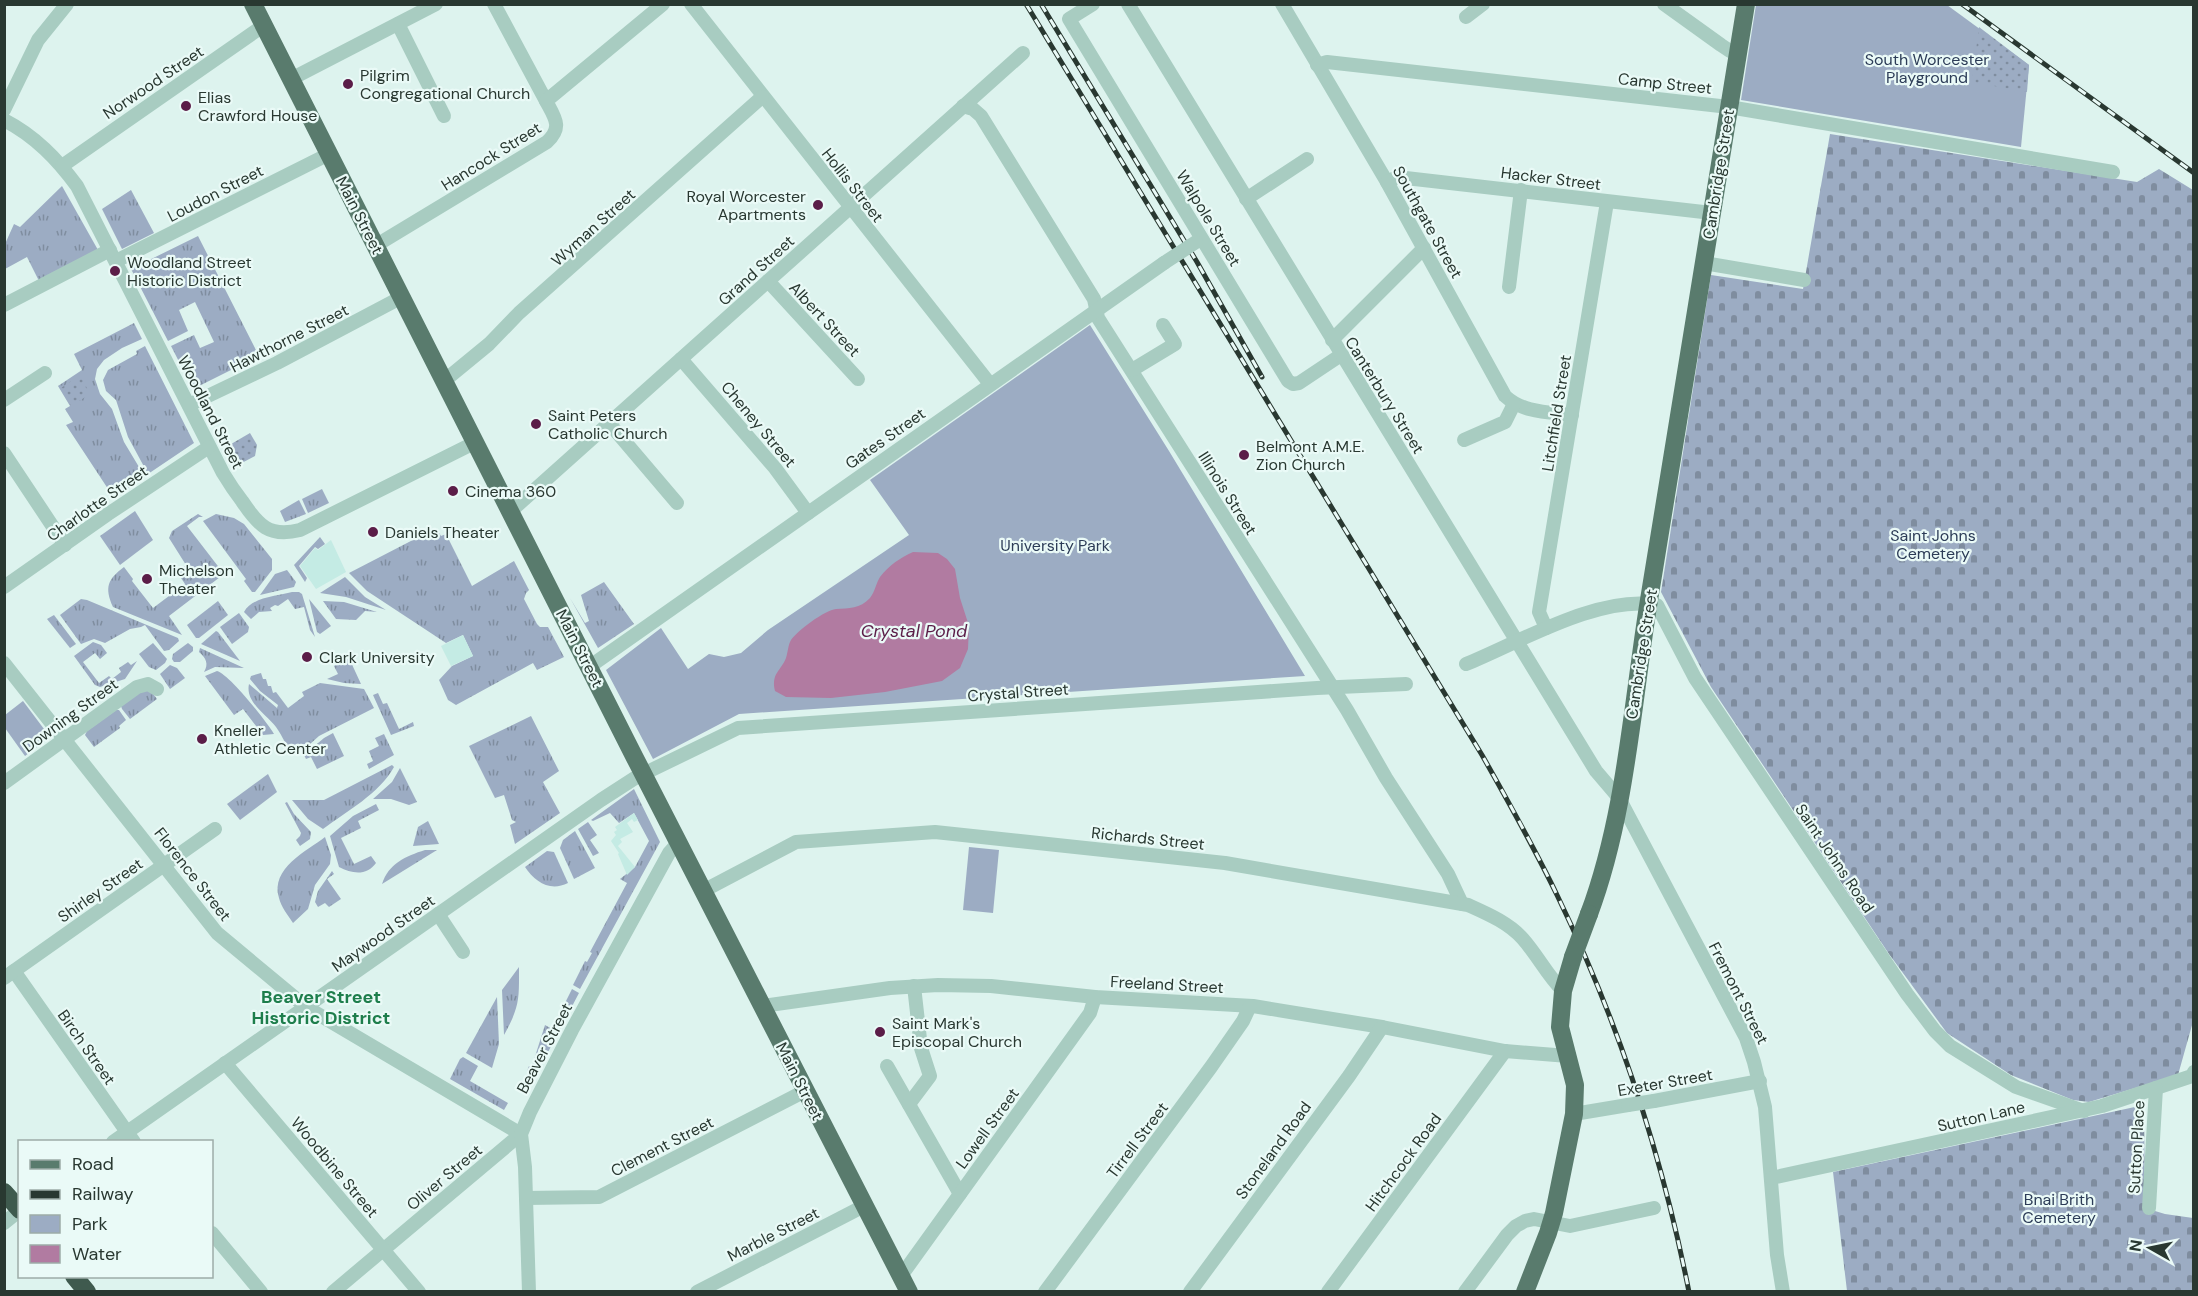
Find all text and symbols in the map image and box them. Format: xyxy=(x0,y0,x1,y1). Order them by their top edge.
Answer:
street label: Norwood Street xyxy=(99,41,208,124)
park label: South Worcester Playground xyxy=(1865,49,1989,88)
place label: Pilgrim Congregational Church xyxy=(360,65,530,104)
street label: Camp Street xyxy=(1617,68,1713,99)
marker: Pilgrim Congregational Church xyxy=(341,77,355,91)
place label: Elias Crawford House xyxy=(198,87,317,126)
marker: Elias Crawford House xyxy=(179,99,193,113)
street label: Cambridge Street xyxy=(1698,107,1739,241)
street label: Hancock Street xyxy=(437,117,545,196)
street label: Hollis Street xyxy=(817,144,888,227)
street label: Loudon Street xyxy=(164,160,267,227)
street label: Southgate Street xyxy=(1388,162,1467,282)
street label: Hacker Street xyxy=(1500,162,1602,195)
street label: Walpole Street xyxy=(1172,166,1246,270)
street label: Main Street xyxy=(331,173,388,258)
street label: Wyman Street xyxy=(547,184,640,271)
place label: Royal Worcester Apartments xyxy=(686,186,806,225)
marker: Royal Worcester Apartments xyxy=(811,198,825,212)
street label: Grand Street xyxy=(714,231,799,310)
place label: Woodland Street Historic District xyxy=(127,252,252,291)
marker: Woodland Street Historic District xyxy=(108,264,122,278)
street label: Albert Street xyxy=(785,277,865,361)
street label: Hawthorne Street xyxy=(226,299,352,377)
street label: Canterbury Street xyxy=(1340,333,1429,458)
street label: Woodland Street xyxy=(173,352,248,473)
street label: Litchfield Street xyxy=(1537,353,1576,473)
street label: Cheney Street xyxy=(716,377,801,472)
street label: Gates Street xyxy=(841,403,930,474)
place label: Saint Peters Catholic Church xyxy=(548,405,668,444)
marker: Saint Peters Catholic Church xyxy=(529,417,543,431)
place label: Belmont A.M.E. Zion Church xyxy=(1256,436,1364,475)
street label: Illinois Street xyxy=(1194,447,1262,539)
marker: Belmont A.M.E. Zion Church xyxy=(1237,448,1251,462)
street label: Charlotte Street xyxy=(43,461,152,546)
place label: Cinema 360 xyxy=(465,481,556,502)
marker: Cinema 360 xyxy=(446,484,460,498)
place label: Daniels Theater xyxy=(385,522,500,543)
marker: Daniels Theater xyxy=(366,525,380,539)
park label: Saint Johns Cemetery xyxy=(1890,525,1976,564)
park label: University Park xyxy=(1000,535,1110,556)
place label: Michelson Theater xyxy=(159,560,234,599)
marker: Michelson Theater xyxy=(140,572,154,586)
street label: Cambridge Street xyxy=(1621,587,1662,721)
street label: Main Street xyxy=(551,606,608,691)
water label: Crystal Pond xyxy=(861,619,968,643)
place label: Clark University xyxy=(319,647,435,668)
marker: Clark University xyxy=(300,650,314,664)
street label: Downing Street xyxy=(18,674,122,757)
street label: Crystal Street xyxy=(967,678,1069,707)
place label: Kneller Athletic Center xyxy=(214,720,326,759)
marker: Kneller Athletic Center xyxy=(195,732,209,746)
street label: Saint Johns Road xyxy=(1790,800,1879,917)
street label: Richards Street xyxy=(1090,822,1206,855)
street label: Florence Street xyxy=(149,823,236,925)
street label: Shirley Street xyxy=(54,853,147,927)
street label: Maywood Street xyxy=(328,890,439,977)
street label: Fremont Street xyxy=(1704,939,1773,1048)
street label: Freeland Street xyxy=(1110,971,1224,998)
district label: Beaver Street Historic District xyxy=(252,985,390,1030)
street label: Beaver Street xyxy=(512,999,577,1097)
street label: Birch Street xyxy=(53,1006,120,1089)
place label: Saint Mark's Episcopal Church xyxy=(892,1013,1022,1052)
marker: Saint Mark's Episcopal Church xyxy=(873,1025,887,1039)
street label: Main Street xyxy=(771,1039,828,1124)
street label: Exeter Street xyxy=(1616,1064,1714,1101)
street label: Lowell Street xyxy=(951,1084,1024,1173)
street label: Sutton Lane xyxy=(1935,1096,2027,1137)
street label: Stoneland Road xyxy=(1231,1097,1316,1203)
street label: Tirrell Street xyxy=(1102,1098,1173,1183)
street label: Sutton Place xyxy=(2124,1100,2149,1194)
street label: Hitchcock Road xyxy=(1361,1109,1446,1216)
street label: Clement Street xyxy=(607,1112,717,1181)
street label: Woodbine Street xyxy=(286,1113,383,1222)
legend xyxy=(18,1140,213,1278)
street label: Oliver Street xyxy=(402,1140,486,1215)
text: Road xyxy=(72,1152,114,1176)
text: Railway xyxy=(72,1182,134,1206)
park label: Bnai Brith Cemetery xyxy=(2022,1189,2096,1228)
street label: Marble Street xyxy=(724,1202,823,1267)
text: Park xyxy=(72,1212,108,1236)
north arrow xyxy=(2120,1218,2180,1278)
text: N xyxy=(2124,1238,2147,1253)
text: Water xyxy=(72,1242,122,1266)

